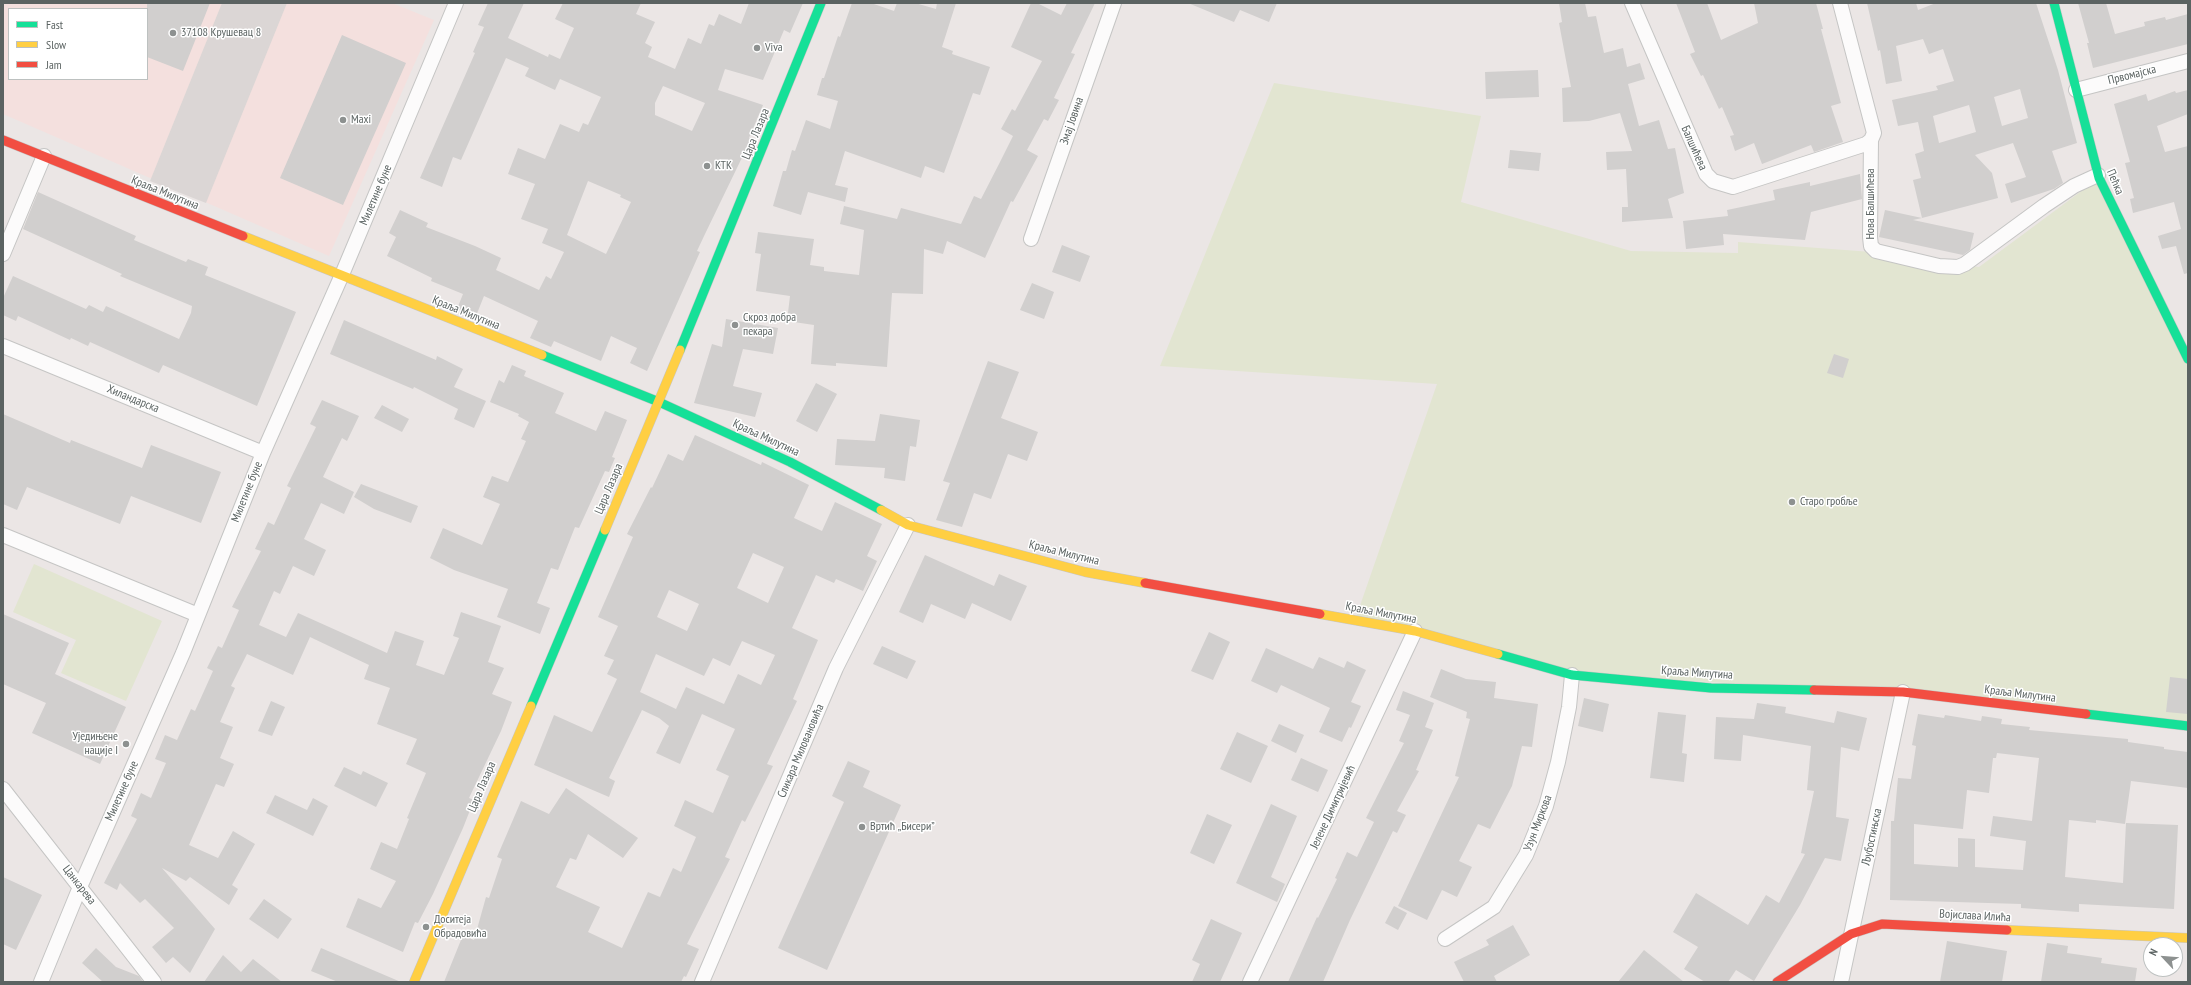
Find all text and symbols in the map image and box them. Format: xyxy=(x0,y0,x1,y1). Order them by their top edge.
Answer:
legend xyxy=(8,8,148,80)
text: Fast xyxy=(46,17,63,32)
place label: 37108 Крушевац 8 xyxy=(181,26,261,40)
marker: 37108 Крушевац 8 xyxy=(168,28,178,38)
text: Slow xyxy=(46,37,66,52)
place label: Viva xyxy=(765,41,783,55)
marker: Viva xyxy=(752,43,762,53)
text: Jam xyxy=(46,57,62,72)
street label: Првомајска xyxy=(2107,62,2157,88)
street label: Змај Јовина xyxy=(1057,95,1087,147)
street label: Цара Лазара xyxy=(739,106,773,162)
place label: Maxi xyxy=(351,113,371,127)
marker: Maxi xyxy=(338,115,348,125)
street label: Балшићева xyxy=(1678,123,1710,173)
place label: KTK xyxy=(715,159,732,173)
marker: KTK xyxy=(702,161,712,171)
street label: Милетине буне xyxy=(357,163,395,227)
street label: Пећка xyxy=(2103,167,2127,197)
street label: Нова Балшићева xyxy=(1864,168,1878,240)
street label: Краља Милутина xyxy=(129,173,201,213)
street label: Краља Милутина xyxy=(430,293,502,333)
place label: Скроз добра пекара xyxy=(743,311,796,339)
marker: Скроз добра пекара xyxy=(730,320,740,330)
street label: Хиландарска xyxy=(105,382,161,416)
street label: Краља Милутина xyxy=(730,416,802,460)
street label: Милетине буне xyxy=(228,459,266,525)
street label: Цара Лазара xyxy=(592,461,626,517)
place label: Старо гробље xyxy=(1800,495,1858,509)
marker: Старо гробље xyxy=(1787,497,1797,507)
street label: Краља Милутина xyxy=(1027,537,1101,569)
street label: Краља Милутина xyxy=(1344,599,1418,627)
street label: Краља Милутина xyxy=(1661,663,1733,683)
street label: Краља Милутина xyxy=(1983,682,2057,706)
street label: Сликара Миловановића xyxy=(775,702,827,800)
place label: Уједињене нације I xyxy=(73,730,118,758)
marker: Уједињене нације I xyxy=(121,739,131,749)
street label: Милетине буне xyxy=(102,759,142,823)
street label: Цара Лазара xyxy=(465,759,499,815)
street label: Јелене Димитријевић xyxy=(1307,763,1359,851)
street label: Узун Миркова xyxy=(1521,793,1555,853)
street label: Љубостињска xyxy=(1859,807,1885,867)
place label: Вртић „Бисери” xyxy=(870,820,935,834)
marker: Вртић „Бисери” xyxy=(857,822,867,832)
street label: Цанкарева xyxy=(59,862,99,908)
street label: Војислава Илића xyxy=(1939,907,2011,925)
place label: Доситеја Обрадовића xyxy=(434,913,486,941)
marker: Доситеја Обрадовића xyxy=(421,922,431,932)
north arrow xyxy=(2143,937,2183,977)
text: N xyxy=(2146,946,2161,958)

